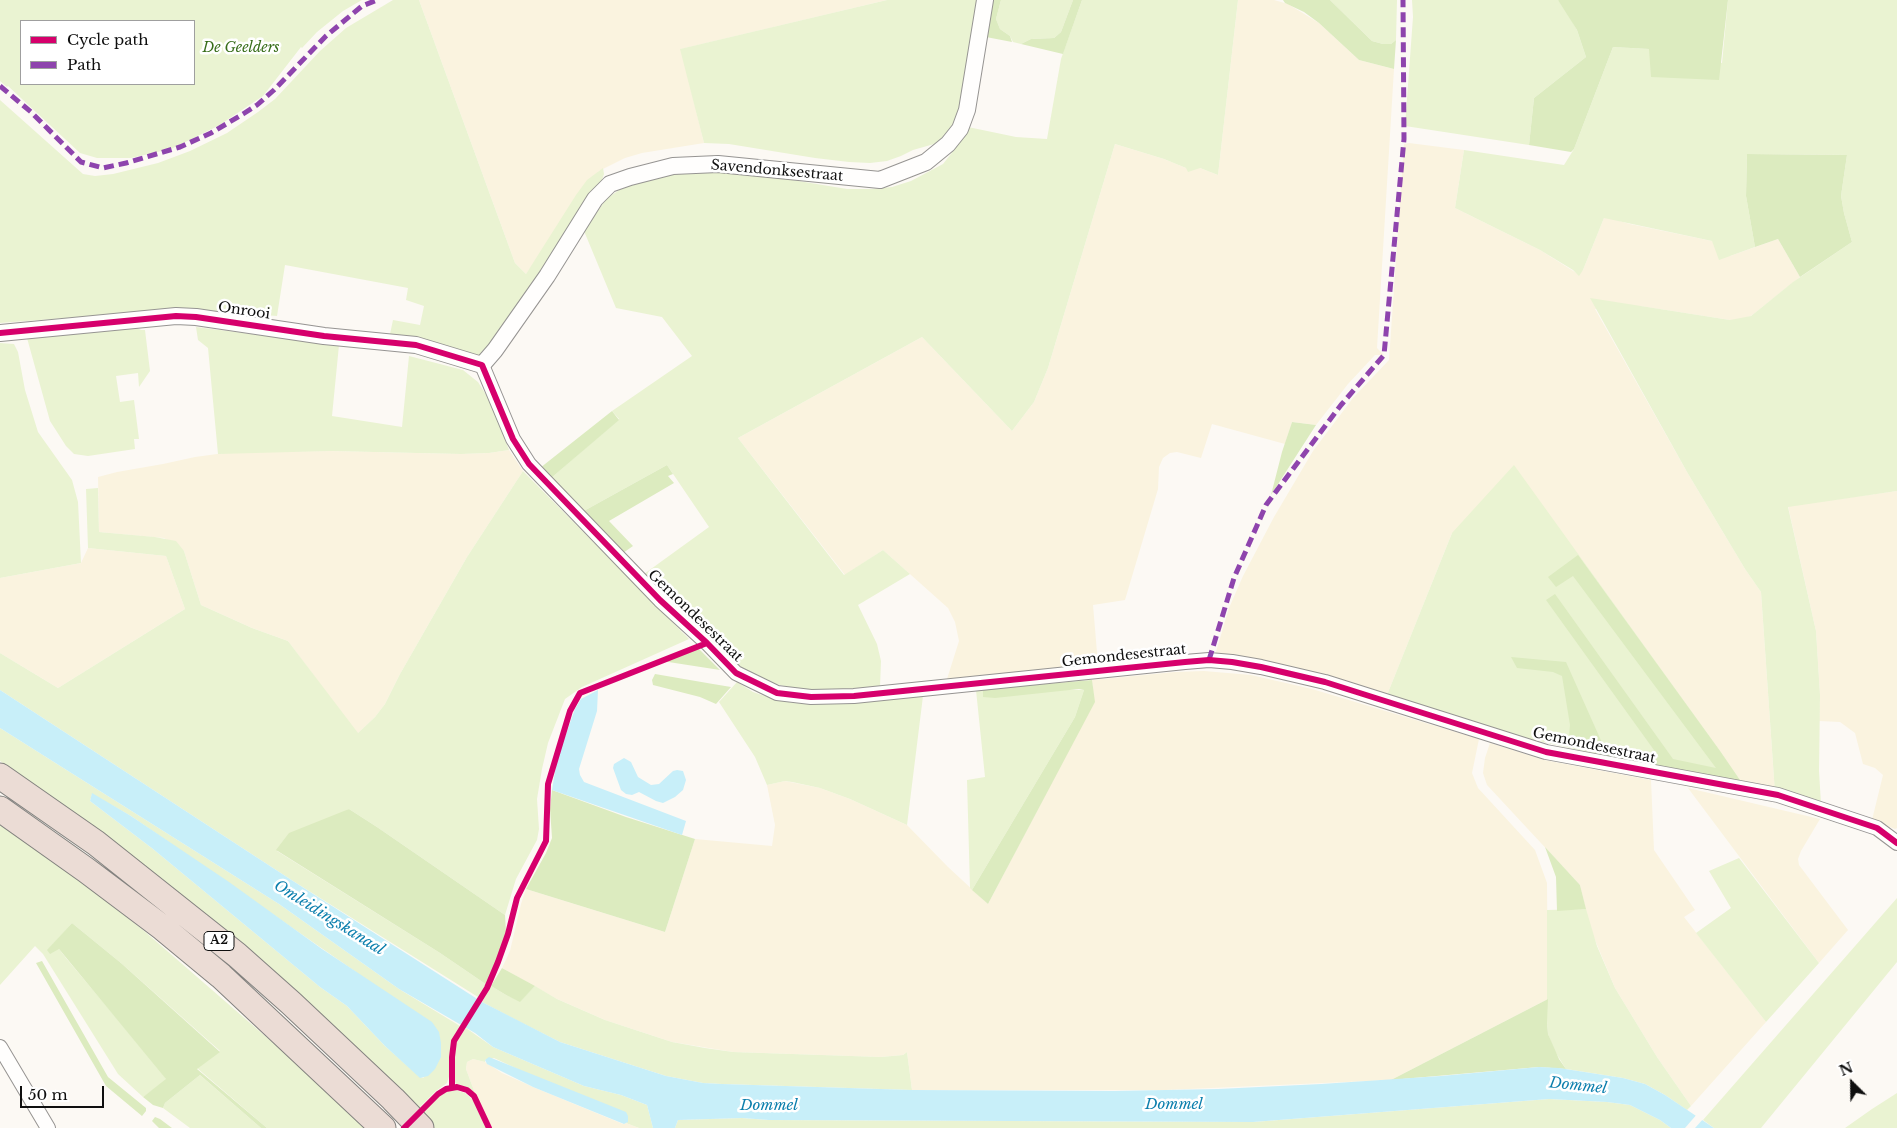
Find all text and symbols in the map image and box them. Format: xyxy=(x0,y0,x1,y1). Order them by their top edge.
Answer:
legend xyxy=(20,20,195,85)
text: Cycle path xyxy=(67,30,149,49)
park label: De Geelders xyxy=(203,40,279,56)
text: Path xyxy=(67,55,101,74)
street label: Savendonksestraat xyxy=(710,157,844,185)
street label: Onrooi xyxy=(217,299,271,323)
street label: Gemondesestraat xyxy=(644,567,746,665)
street label: Gemondesestraat xyxy=(1061,641,1187,671)
street label: Gemondesestraat xyxy=(1531,725,1657,767)
water label: Omleidingskanaal xyxy=(270,877,388,959)
road number: A2 xyxy=(204,931,234,950)
north arrow xyxy=(1827,1058,1877,1108)
text: N xyxy=(1837,1058,1856,1080)
water label: Dommel xyxy=(1548,1074,1608,1098)
scale bar xyxy=(22,1076,106,1108)
text: 50 m xyxy=(28,1085,68,1104)
water label: Dommel xyxy=(1145,1096,1203,1114)
water label: Dommel xyxy=(740,1097,798,1115)

